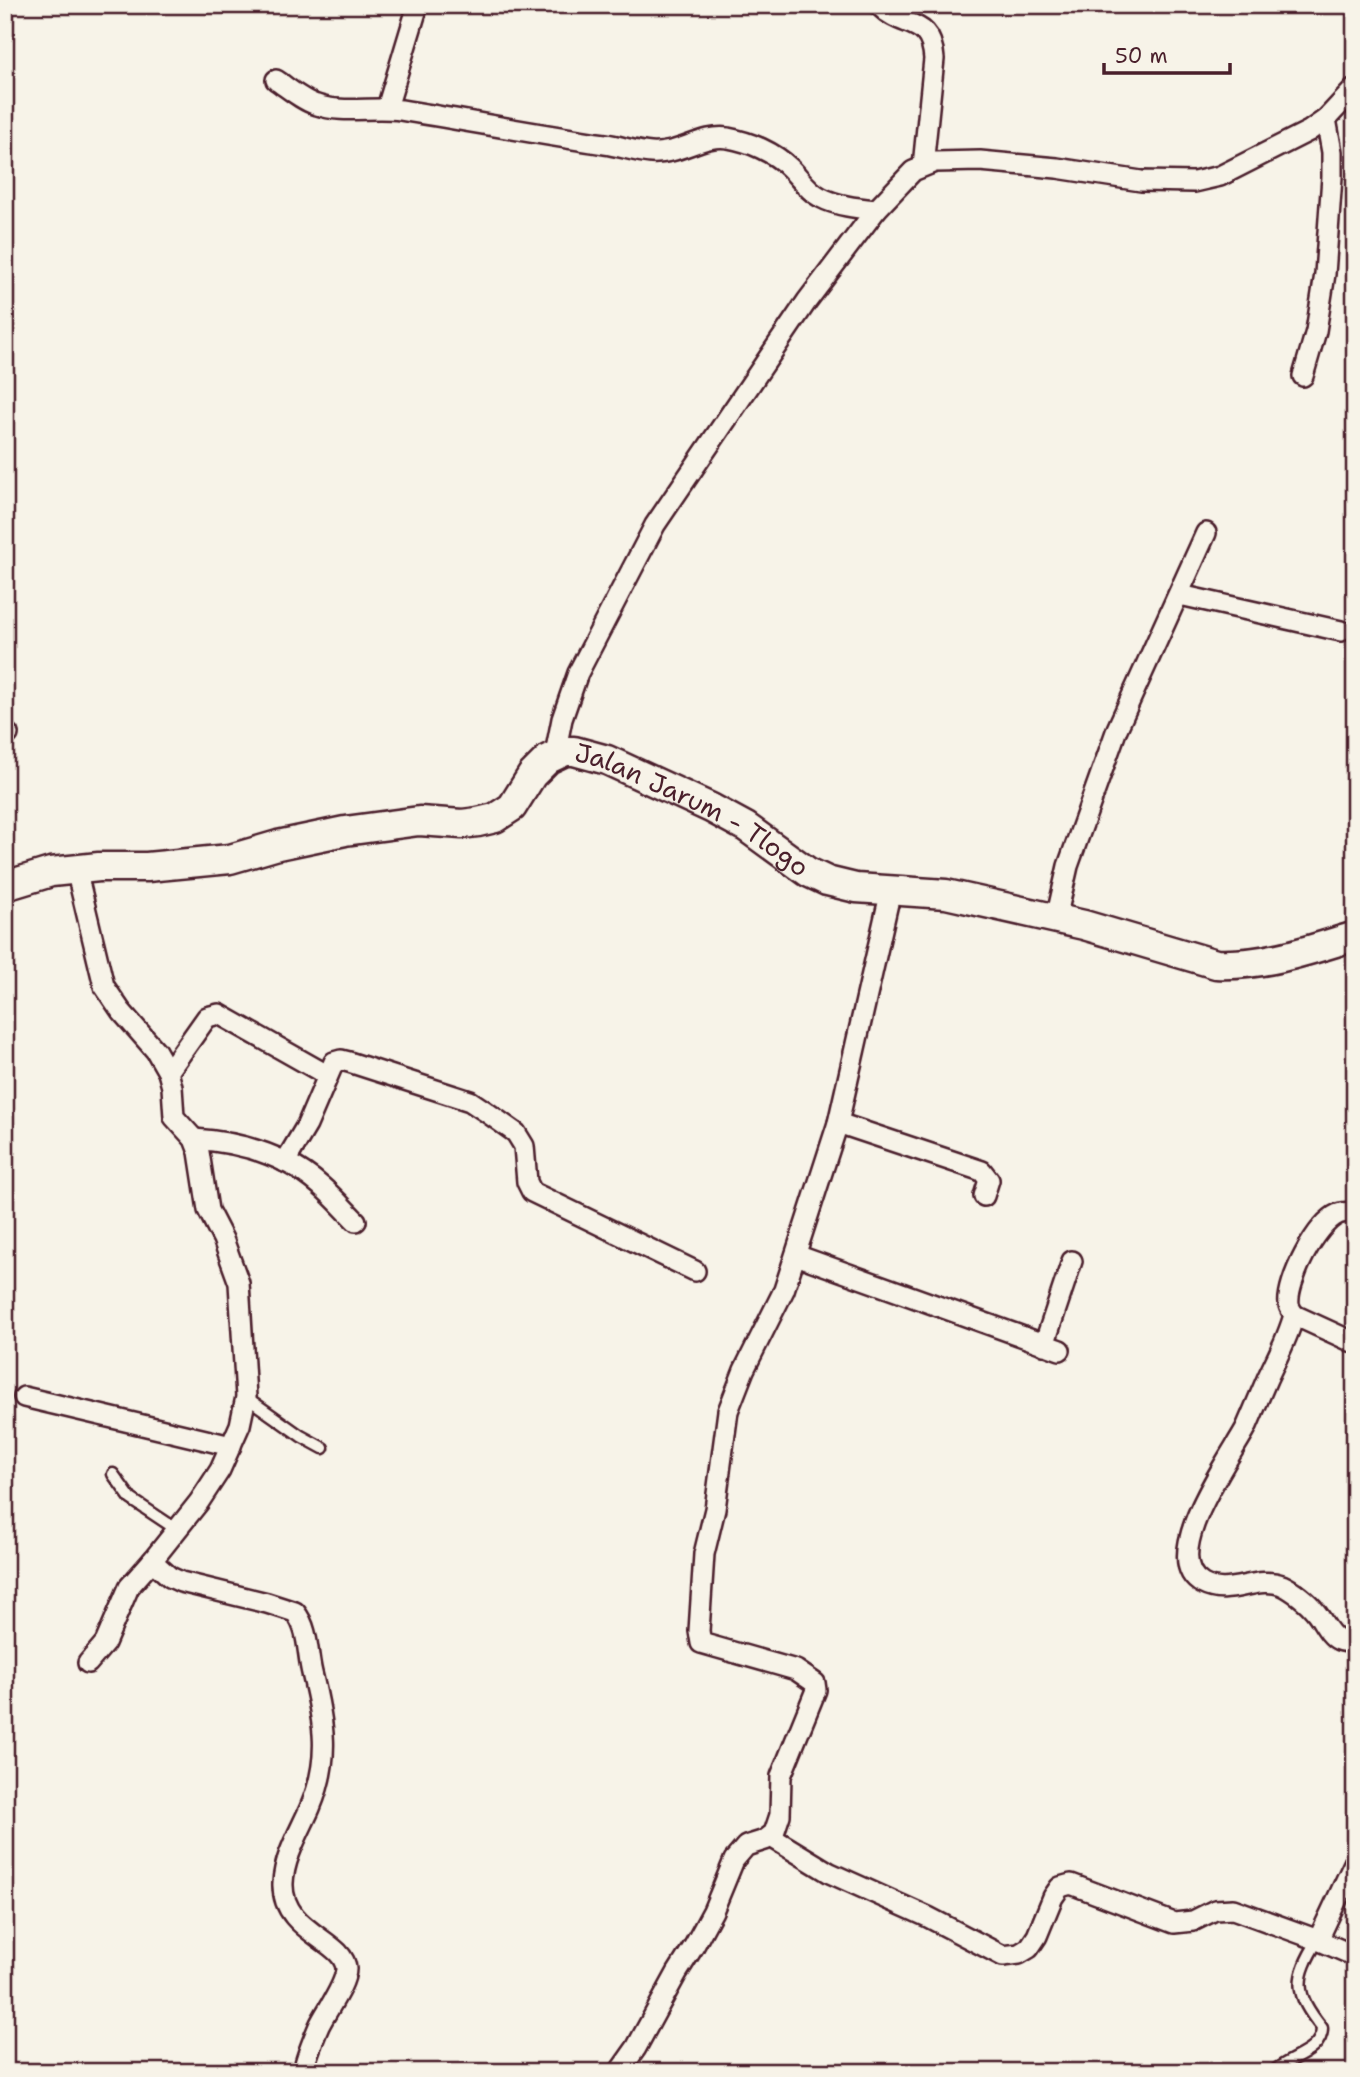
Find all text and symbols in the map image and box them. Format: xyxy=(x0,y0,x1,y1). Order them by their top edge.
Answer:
scale bar xyxy=(1104,32,1230,76)
text: 50 m xyxy=(1115,42,1168,70)
street label: Jalan Jarum - Tlogo xyxy=(571,734,816,884)

